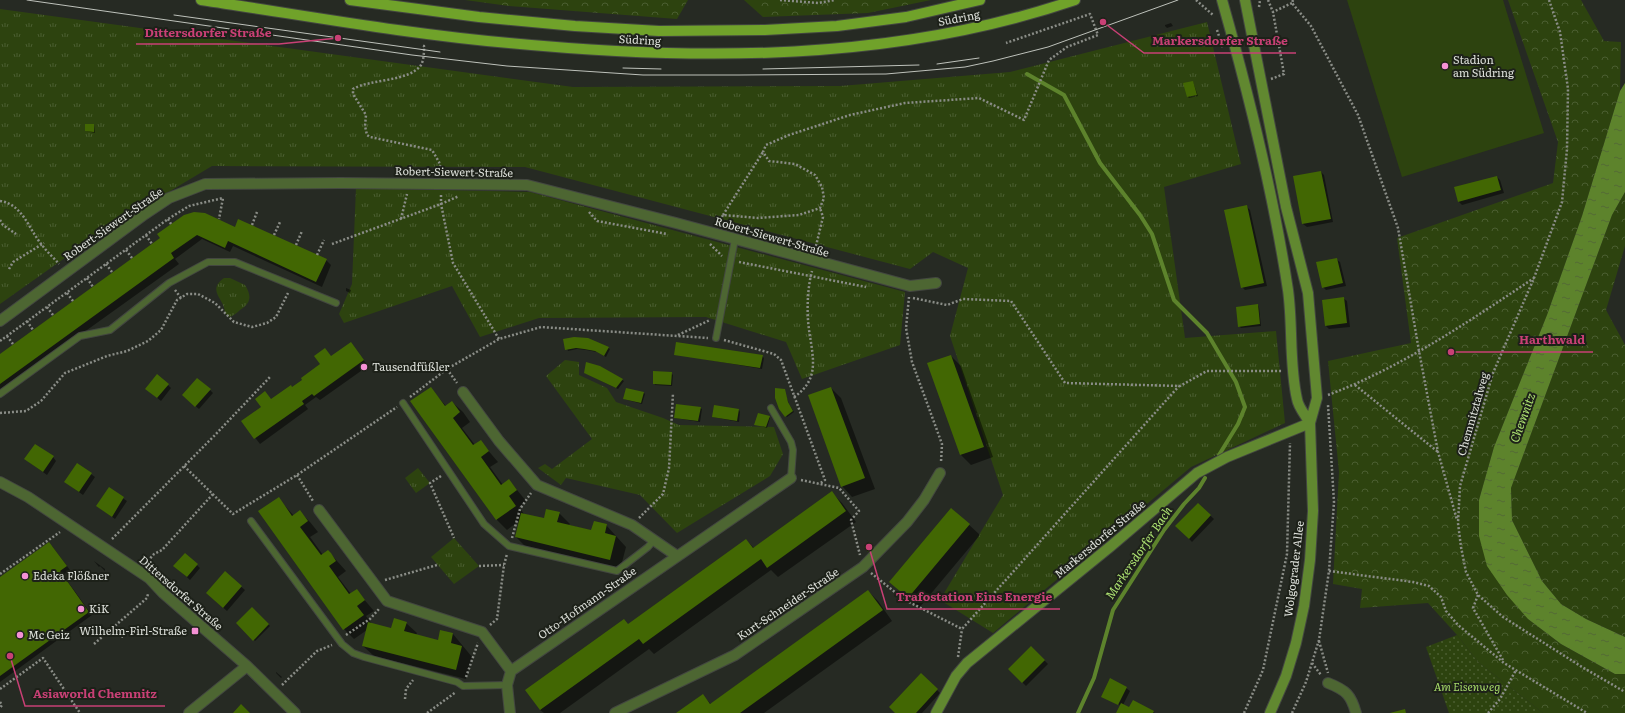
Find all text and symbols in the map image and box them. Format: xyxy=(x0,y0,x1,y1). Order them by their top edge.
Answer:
street label: Südring xyxy=(936,5,982,29)
callout: Dittersdorfer Straße xyxy=(136,20,279,44)
text: Dittersdorfer Straße xyxy=(145,23,272,41)
callout: Markersdorfer Straße xyxy=(1144,29,1296,53)
street label: Südring xyxy=(618,30,663,48)
text: Markersdorfer Straße xyxy=(1152,31,1288,49)
place label: Stadion am Südring xyxy=(1453,51,1515,80)
marker: Stadion am Südring xyxy=(1440,61,1450,71)
street label: Robert-Siewert-Straße xyxy=(395,162,514,180)
street label: Robert-Siewert-Straße xyxy=(59,183,166,264)
street label: Robert-Siewert-Straße xyxy=(713,212,832,260)
callout: Harthwald xyxy=(1511,328,1593,352)
text: Harthwald xyxy=(1519,330,1585,348)
place label: Tausendfüßler xyxy=(372,358,450,374)
marker: Tausendfüßler xyxy=(359,362,369,372)
street label: Chemnitztalweg xyxy=(1452,369,1492,457)
water label: Chemnitz xyxy=(1505,390,1539,445)
street label: Markersdorfer Straße xyxy=(1050,495,1148,581)
water label: Markersdorfer Bach xyxy=(1100,502,1176,602)
street label: Wolgograder Allee xyxy=(1279,520,1307,618)
street label: Dittersdorfer Straße xyxy=(136,551,227,633)
street label: Otto-Hofmann-Straße xyxy=(534,562,639,642)
street label: Kurt-Schneider-Straße xyxy=(733,563,842,643)
place label: Edeka Flößner xyxy=(33,567,110,583)
marker: Edeka Flößner xyxy=(20,571,30,581)
callout: Trafostation Eins Energie xyxy=(887,585,1060,609)
text: Trafostation Eins Energie xyxy=(896,587,1053,605)
place label: KiK xyxy=(89,600,110,616)
marker: KiK xyxy=(76,604,86,614)
place label: Wilhelm-Firl-Straße xyxy=(79,622,187,638)
place label: Mc Geiz xyxy=(28,626,70,642)
marker: Wilhelm-Firl-Straße xyxy=(190,626,200,636)
marker: Mc Geiz xyxy=(15,630,25,640)
park label: Am Eisenweg xyxy=(1434,678,1500,694)
callout: Asiaworld Chemnitz xyxy=(25,682,165,706)
text: Asiaworld Chemnitz xyxy=(33,684,158,702)

